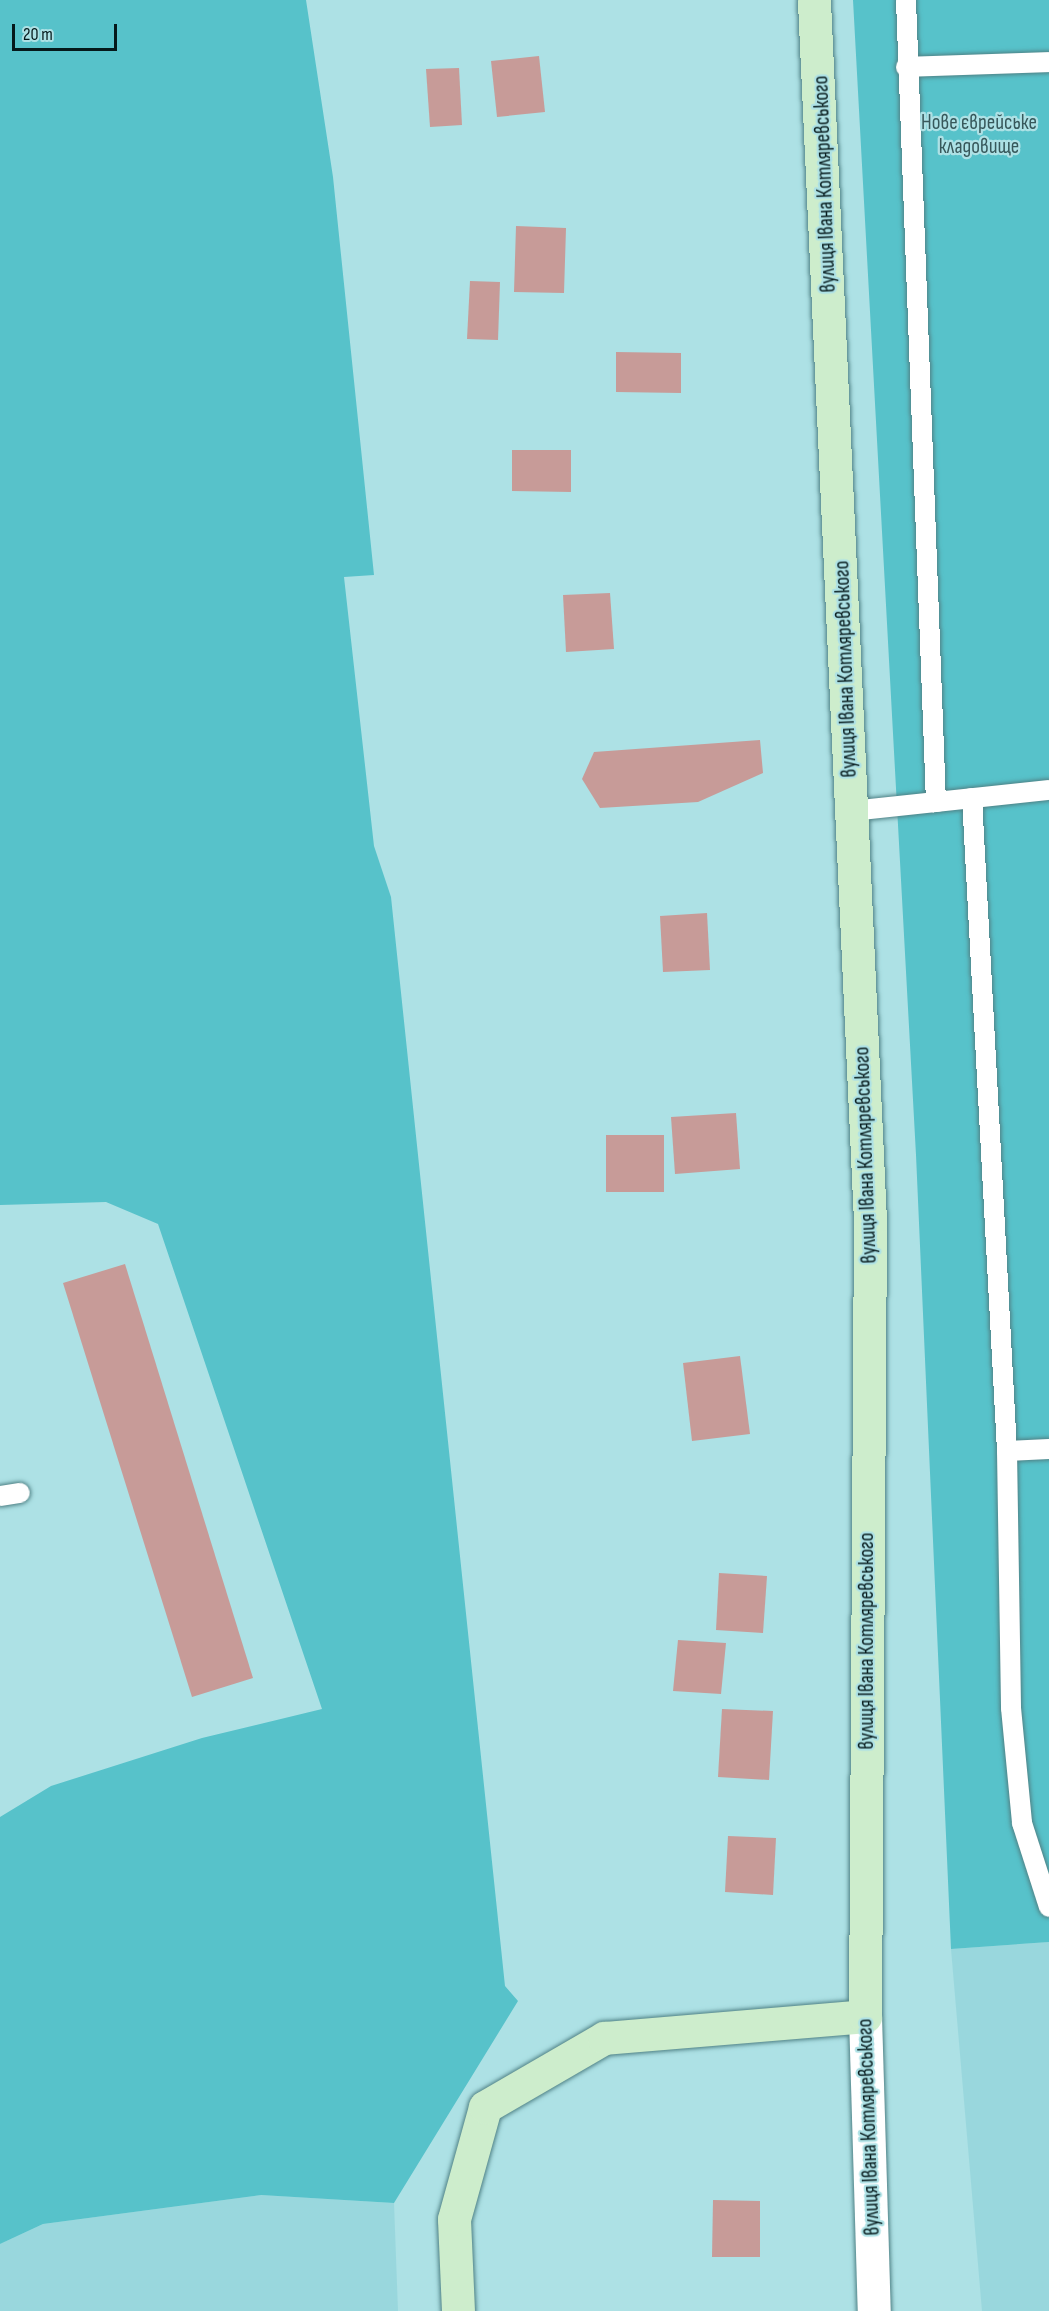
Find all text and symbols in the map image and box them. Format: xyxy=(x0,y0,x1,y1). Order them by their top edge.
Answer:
scale bar xyxy=(15,12,120,50)
text: 20 m xyxy=(23,24,53,45)
street label: вулиця Івана Котляревського xyxy=(809,75,841,293)
park label: Нове єврейське кладовище xyxy=(921,110,1037,160)
street label: вулиця Івана Котляревського xyxy=(830,560,862,778)
street label: вулиця Івана Котляревського xyxy=(850,1046,882,1264)
street label: вулиця Івана Котляревського xyxy=(854,1532,880,1750)
street label: вулиця Івана Котляревського xyxy=(853,2018,885,2236)

